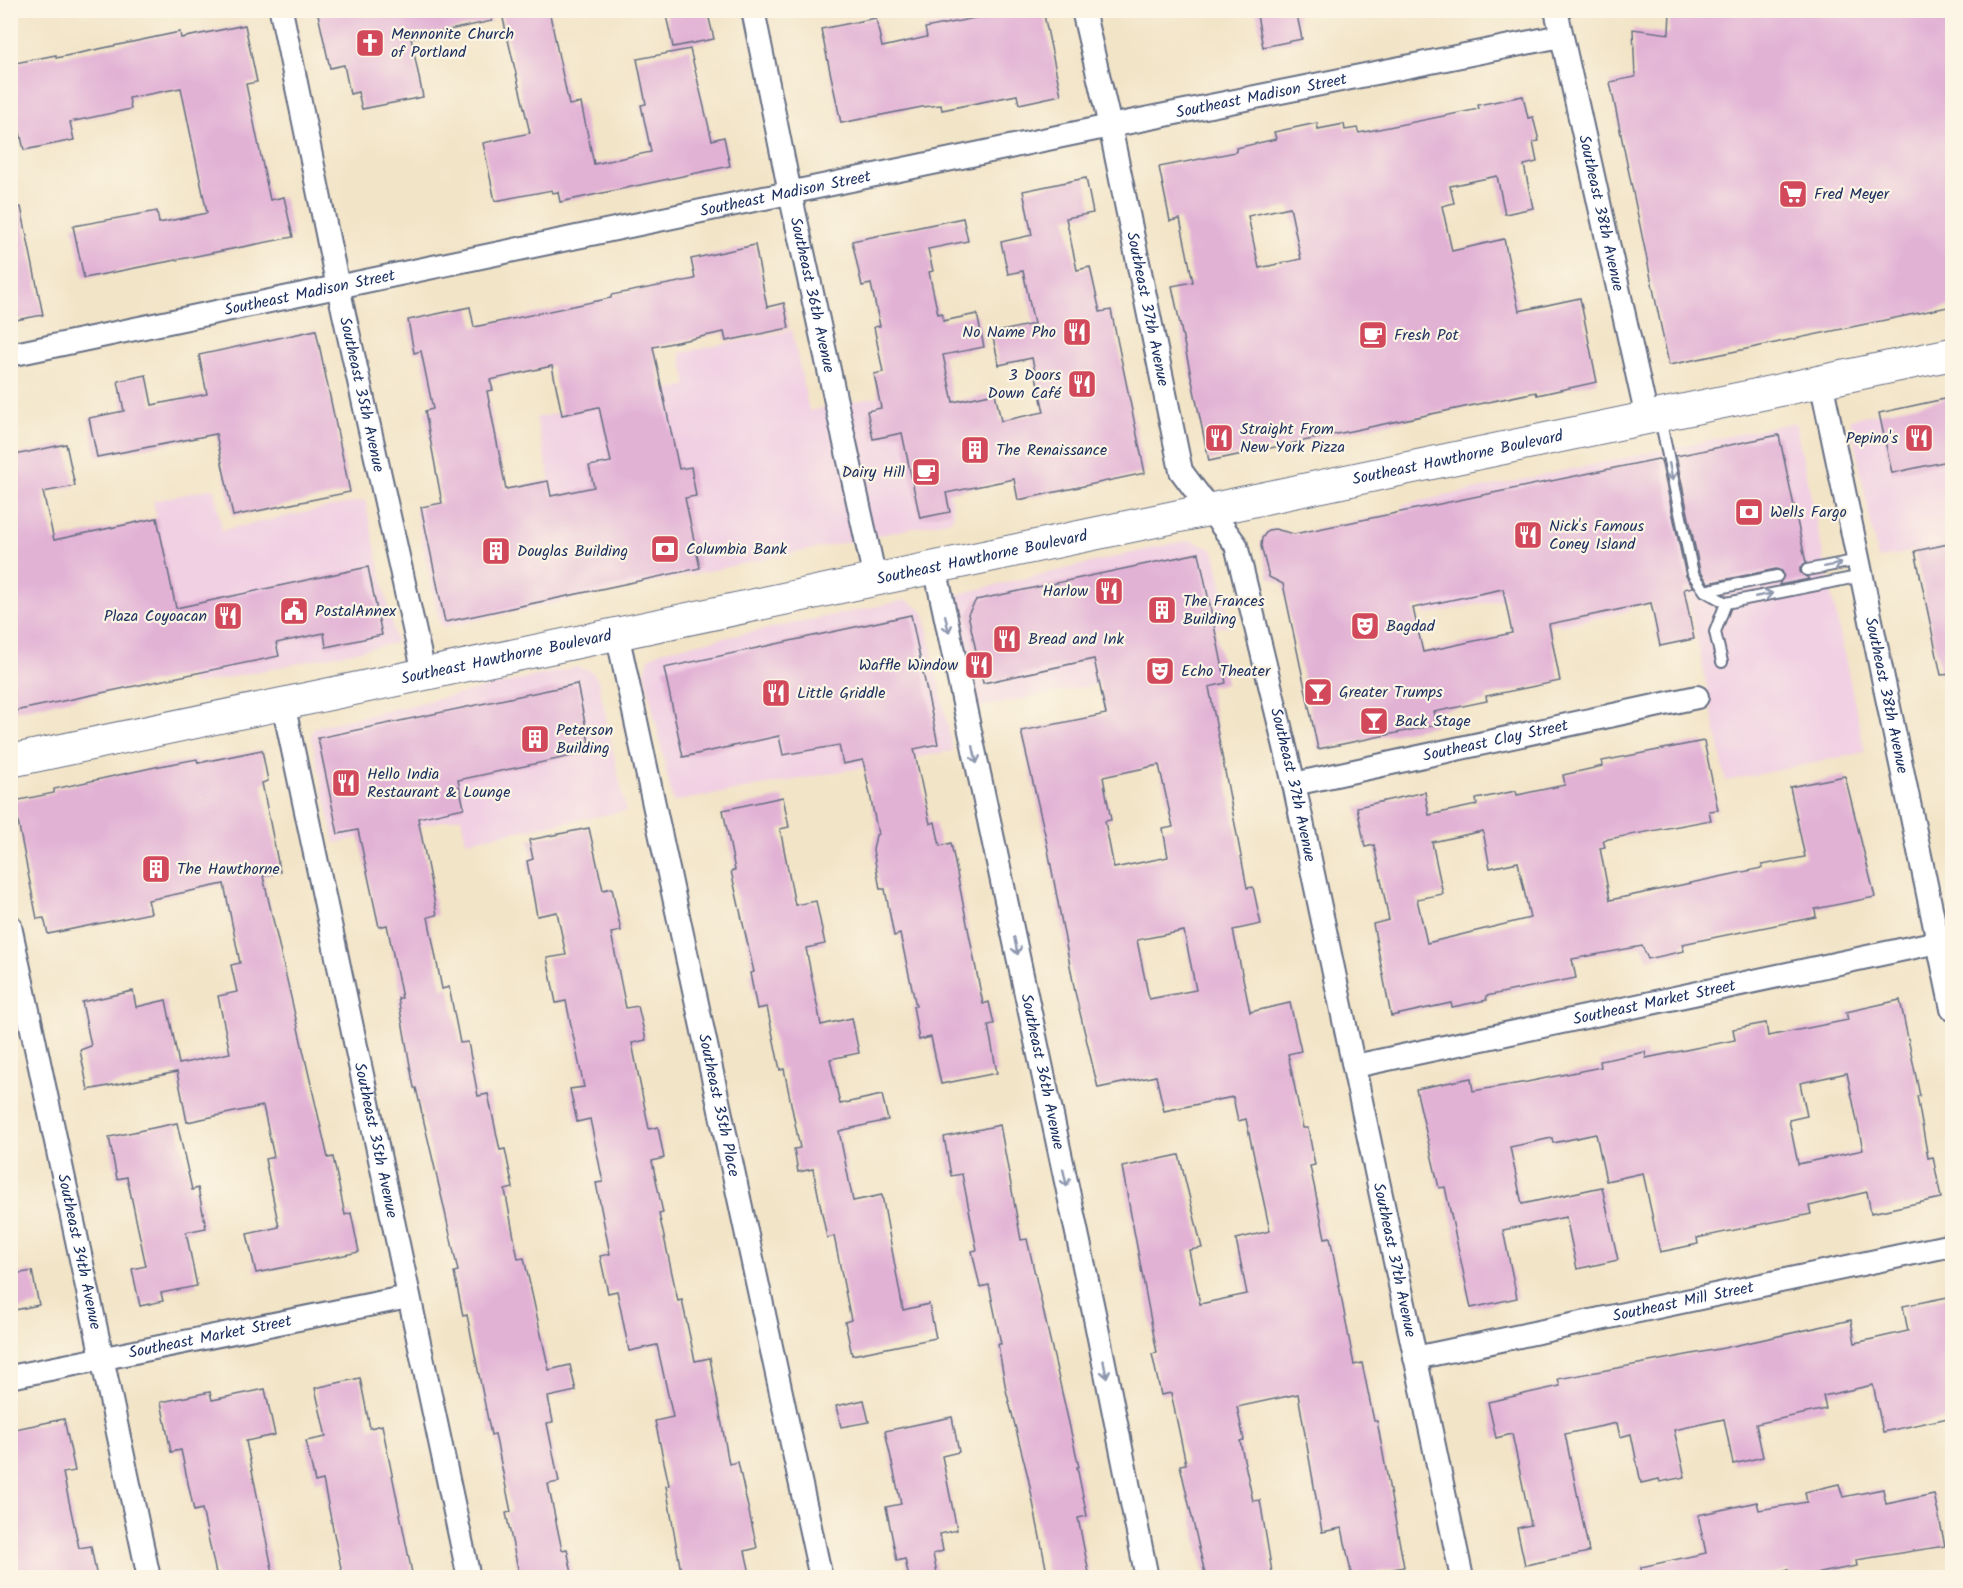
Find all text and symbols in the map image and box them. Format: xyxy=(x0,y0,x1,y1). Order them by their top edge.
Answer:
place label: Mennonite Church of Portland xyxy=(391,22,514,65)
church icon: Mennonite Church of Portland xyxy=(354,27,386,59)
street label: Southeast Madison Street xyxy=(1174,66,1350,125)
street label: Southeast 38th Avenue xyxy=(1572,132,1631,294)
street label: Southeast Madison Street xyxy=(698,163,874,224)
supermarket icon: Fred Meyer xyxy=(1777,178,1809,210)
place label: Fred Meyer xyxy=(1814,182,1891,207)
street label: Southeast 36th Avenue xyxy=(783,215,842,375)
street label: Southeast 37th Avenue xyxy=(1120,230,1176,389)
street label: Southeast Madison Street xyxy=(222,263,398,323)
street label: Southeast 35th Avenue xyxy=(333,314,391,475)
restaurant icon: No Name Pho xyxy=(1061,316,1093,348)
cafe icon: Fresh Pot xyxy=(1357,319,1389,351)
place label: No Name Pho xyxy=(962,320,1056,345)
place label: Fresh Pot xyxy=(1394,323,1460,348)
place label: 3 Doors Down Café xyxy=(988,363,1062,406)
restaurant icon: 3 Doors Down Café xyxy=(1066,368,1098,400)
place label: Straight From New York Pizza xyxy=(1240,417,1345,460)
restaurant icon: Straight From New York Pizza xyxy=(1203,422,1235,454)
restaurant icon: Pepino's xyxy=(1903,422,1935,454)
street label: Southeast Hawthorne Boulevard xyxy=(1350,423,1566,492)
place label: Pepino's xyxy=(1846,426,1898,451)
building icon: The Renaissance xyxy=(959,434,991,466)
place label: The Renaissance xyxy=(996,438,1107,463)
cafe icon: Dairy Hill xyxy=(910,456,942,488)
place label: Dairy Hill xyxy=(842,460,905,485)
one-way arrow xyxy=(1666,462,1677,481)
bank icon: Wells Fargo xyxy=(1733,496,1765,528)
place label: Wells Fargo xyxy=(1770,500,1847,525)
place label: Nick's Famous Coney Island xyxy=(1549,514,1644,557)
restaurant icon: Nick's Famous Coney Island xyxy=(1512,519,1544,551)
street label: Southeast Hawthorne Boulevard xyxy=(874,523,1091,592)
bank icon: Columbia Bank xyxy=(649,533,681,565)
building icon: Douglas Building xyxy=(480,535,512,567)
place label: Columbia Bank xyxy=(686,537,788,562)
place label: Douglas Building xyxy=(517,539,628,564)
one-way arrow xyxy=(1823,559,1842,570)
restaurant icon: Harlow xyxy=(1093,575,1125,607)
place label: Harlow xyxy=(1043,579,1088,604)
place label: The Frances Building xyxy=(1183,589,1265,632)
one-way arrow xyxy=(1754,589,1773,600)
building icon: The Frances Building xyxy=(1146,594,1178,626)
public building icon: PostalAnnex xyxy=(278,595,310,627)
place label: PostalAnnex xyxy=(315,599,397,624)
restaurant icon: Plaza Coyoacan xyxy=(212,600,244,632)
place label: Plaza Coyoacan xyxy=(104,604,207,629)
theatre icon: Bagdad xyxy=(1349,610,1381,642)
one-way arrow xyxy=(942,613,953,633)
place label: Bagdad xyxy=(1386,614,1436,639)
street label: Southeast 38th Avenue xyxy=(1858,615,1915,776)
street label: Southeast Hawthorne Boulevard xyxy=(399,623,615,691)
restaurant icon: Bread and Ink xyxy=(991,623,1023,655)
place label: Bread and Ink xyxy=(1028,627,1125,652)
restaurant icon: Waffle Window xyxy=(963,649,995,681)
place label: Waffle Window xyxy=(859,653,958,678)
theatre icon: Echo Theater xyxy=(1144,655,1176,687)
place label: Echo Theater xyxy=(1181,659,1272,684)
bar icon: Greater Trumps xyxy=(1302,676,1334,708)
restaurant icon: Little Griddle xyxy=(760,677,792,709)
place label: Greater Trumps xyxy=(1339,680,1443,705)
place label: Little Griddle xyxy=(797,681,885,706)
street label: Southeast 37th Avenue xyxy=(1263,705,1323,864)
bar icon: Back Stage xyxy=(1358,705,1390,737)
place label: Back Stage xyxy=(1395,709,1471,734)
street label: Southeast Clay Street xyxy=(1420,713,1571,768)
place label: Peterson Building xyxy=(556,718,613,761)
building icon: Peterson Building xyxy=(519,723,551,755)
one-way arrow xyxy=(970,745,981,765)
place label: Hello India Restaurant & Lounge xyxy=(367,762,510,805)
restaurant icon: Hello India Restaurant & Lounge xyxy=(330,767,362,799)
building icon: The Hawthorne xyxy=(140,853,172,885)
place label: The Hawthorne xyxy=(177,857,280,882)
one-way arrow xyxy=(1010,936,1022,955)
street label: Southeast Market Street xyxy=(1571,973,1739,1032)
street label: Southeast 36th Avenue xyxy=(1014,991,1071,1152)
street label: Southeast 35th Place xyxy=(691,1031,747,1179)
street label: Southeast 35th Avenue xyxy=(347,1060,405,1220)
one-way arrow xyxy=(1060,1167,1071,1187)
street label: Southeast 34th Avenue xyxy=(51,1171,108,1332)
street label: Southeast 37th Avenue xyxy=(1366,1180,1423,1340)
street label: Southeast Mill Street xyxy=(1610,1274,1757,1329)
street label: Southeast Market Street xyxy=(126,1308,295,1365)
one-way arrow xyxy=(1100,1358,1111,1378)

